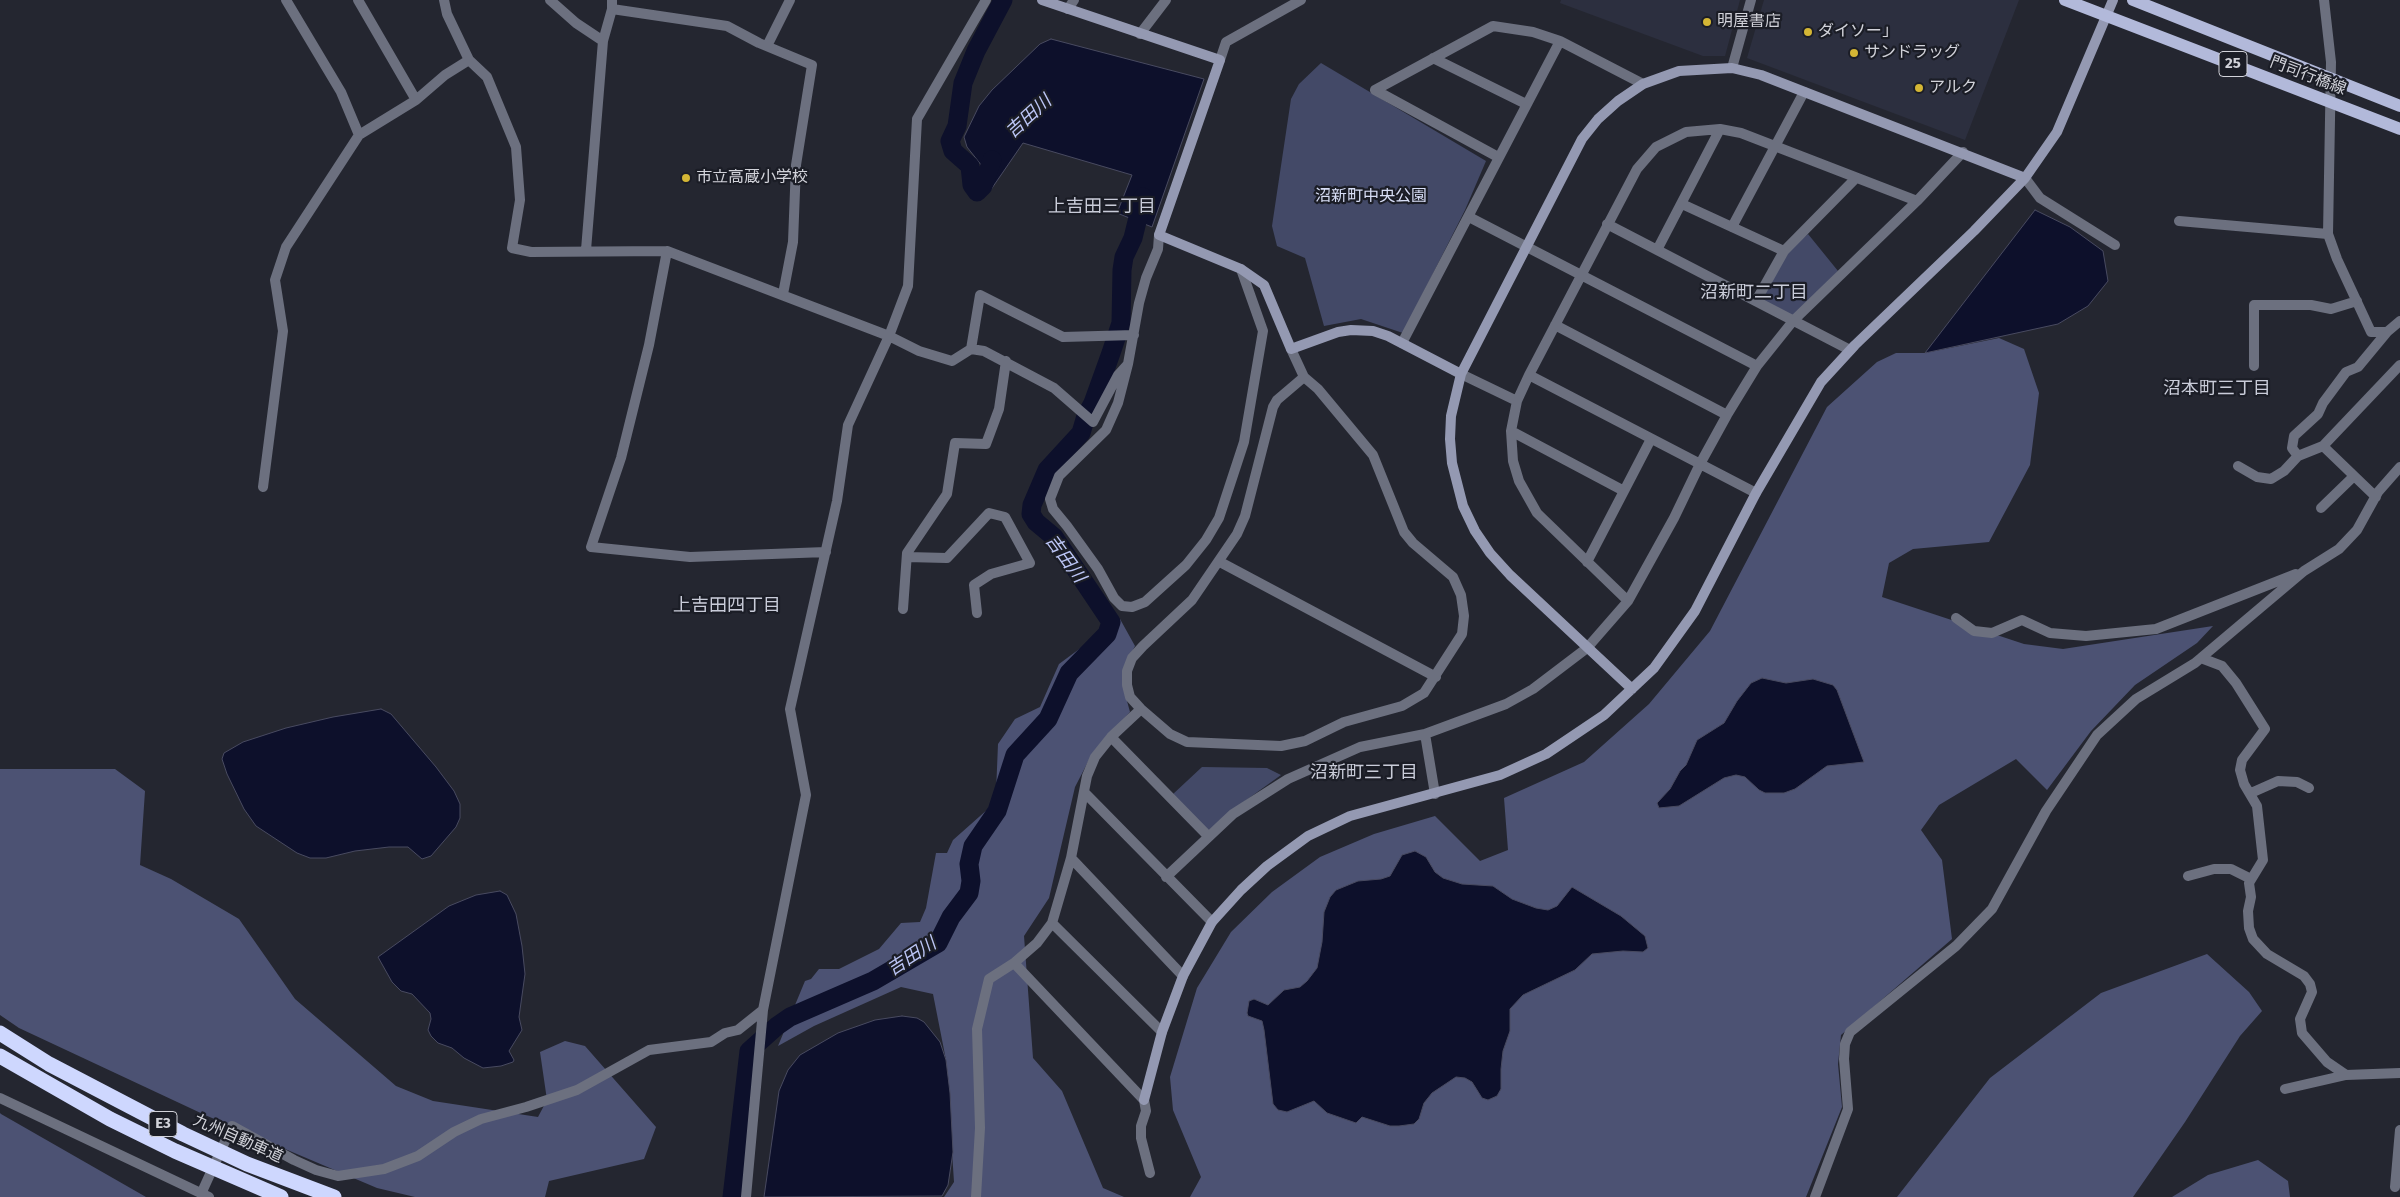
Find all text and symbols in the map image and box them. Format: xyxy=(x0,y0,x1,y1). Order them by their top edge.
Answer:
place label: 明屋書店 xyxy=(1717,12,1781,32)
marker: 明屋書店 xyxy=(1701,16,1713,28)
place label: ダイソー」 xyxy=(1818,22,1898,42)
marker: ダイソー」 xyxy=(1802,26,1814,38)
place label: サンドラッグ xyxy=(1864,43,1960,63)
marker: サンドラッグ xyxy=(1848,47,1860,59)
road number: 25 xyxy=(2219,52,2247,76)
street label: 門司行橋線 xyxy=(2267,53,2349,99)
place label: アルク xyxy=(1929,78,1977,98)
marker: アルク xyxy=(1913,82,1925,94)
water label: 吉田川 xyxy=(1002,91,1056,143)
place label: 市立高蔵小学校 xyxy=(696,168,808,188)
marker: 市立高蔵小学校 xyxy=(680,172,692,184)
park label: 沼新町中央公園 xyxy=(1315,187,1427,207)
district label: 上吉田三丁目 xyxy=(1048,196,1156,218)
district label: 沼新町二丁目 xyxy=(1700,282,1808,304)
district label: 沼本町三丁目 xyxy=(2163,378,2271,400)
water label: 吉田川 xyxy=(1040,531,1090,587)
district label: 上吉田四丁目 xyxy=(673,595,781,617)
district label: 沼新町三丁目 xyxy=(1310,762,1418,784)
water label: 吉田川 xyxy=(883,933,941,981)
street label: 九州自動車道 xyxy=(190,1111,286,1167)
road number: E3 xyxy=(149,1112,177,1136)

